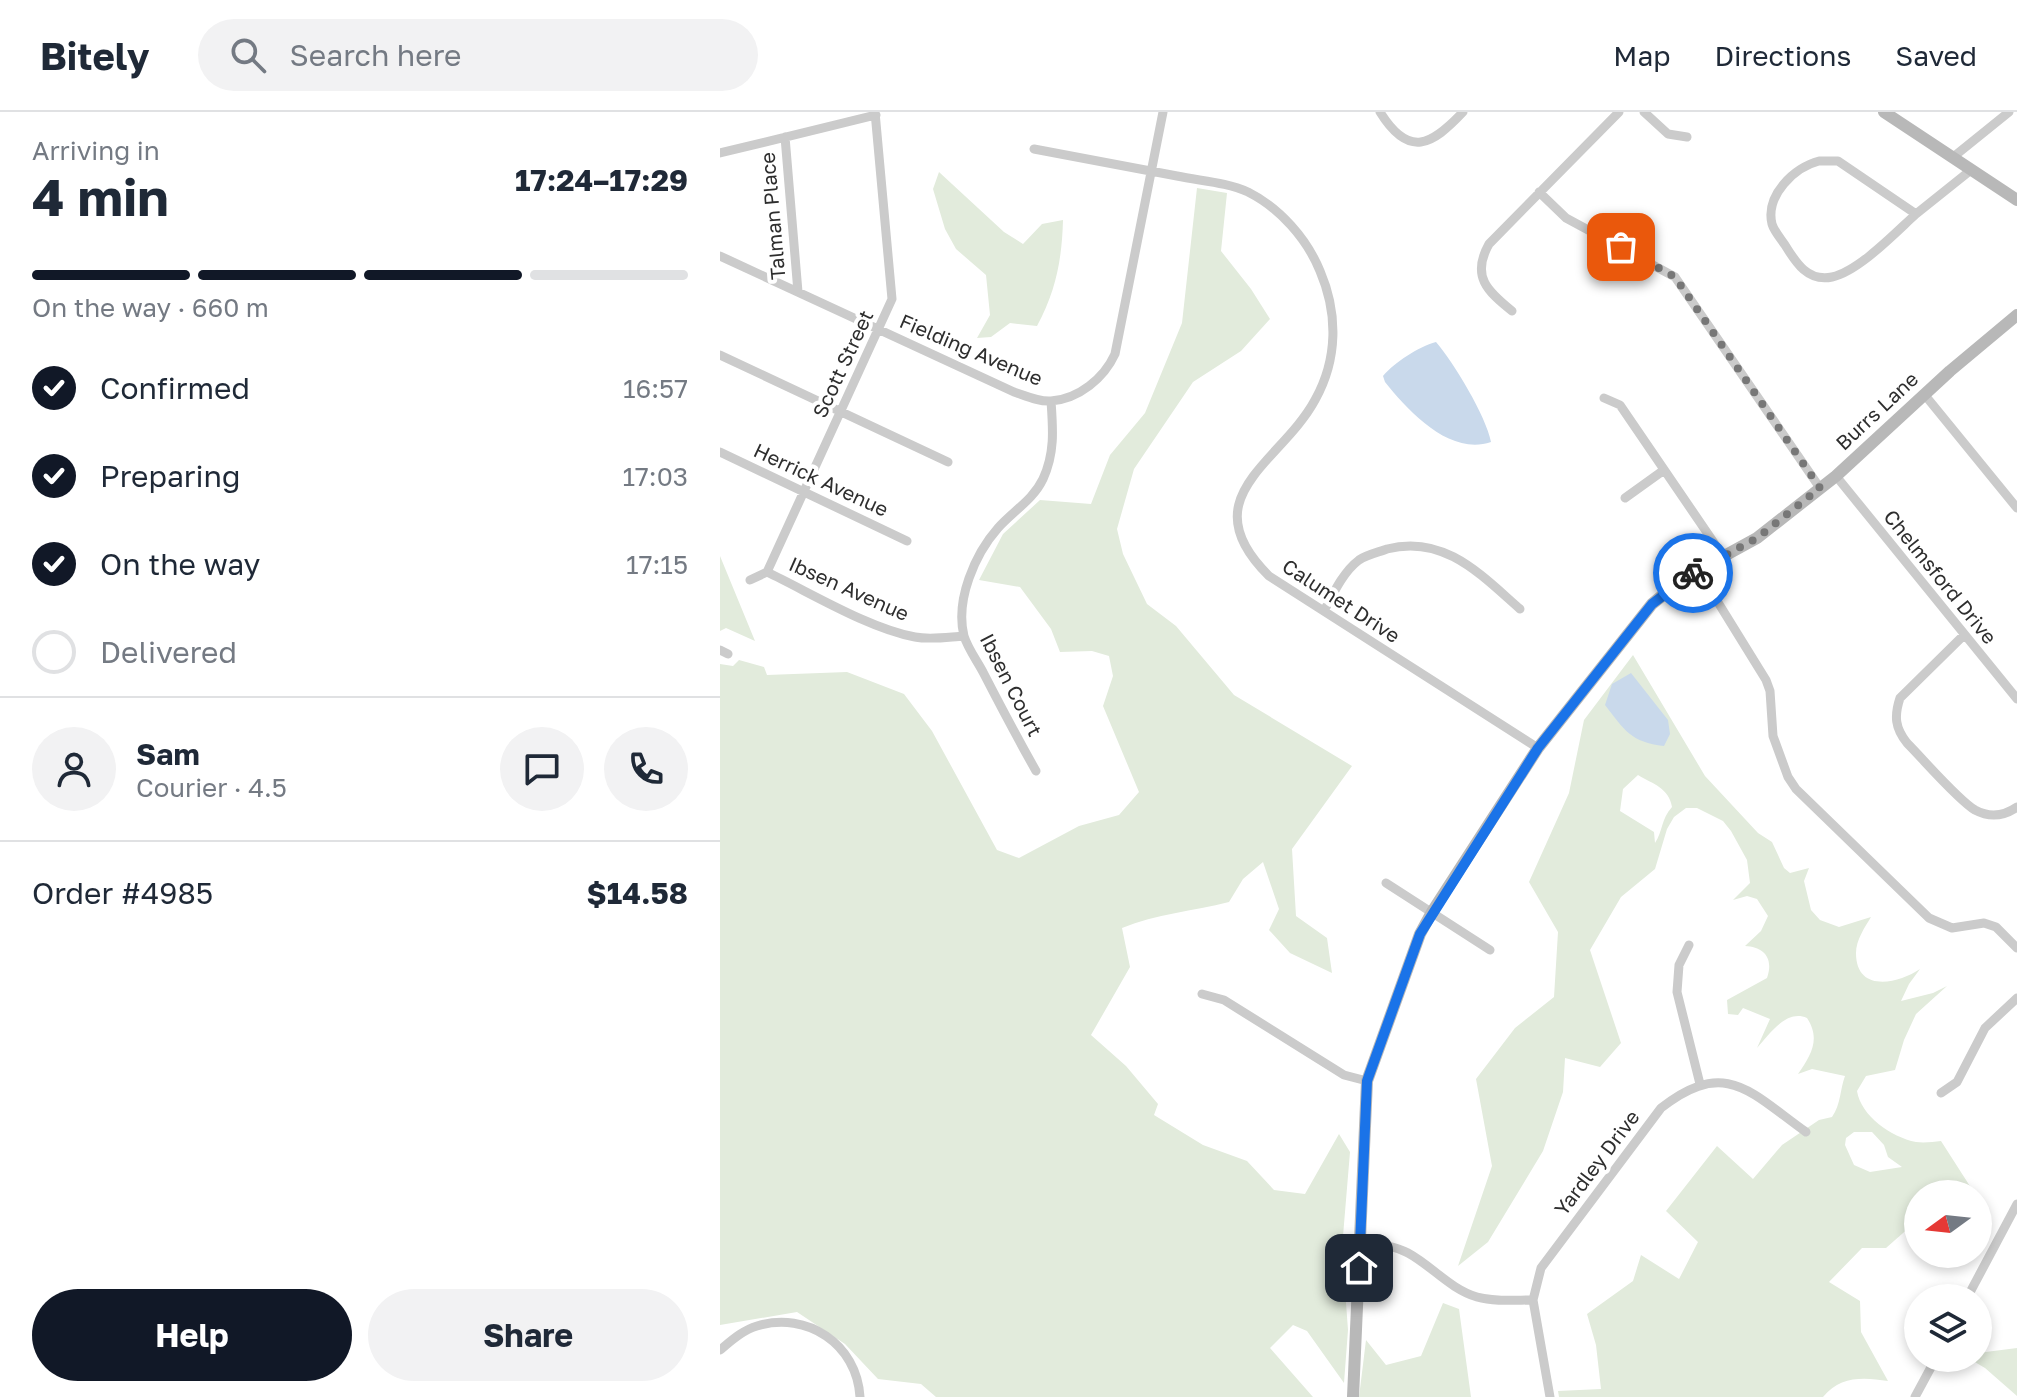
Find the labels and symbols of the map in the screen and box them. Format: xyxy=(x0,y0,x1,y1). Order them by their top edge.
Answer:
street label: Talman Place xyxy=(754,151,790,281)
pin xyxy=(1587,213,1655,281)
street label: Scott Street xyxy=(807,306,877,421)
street label: Fielding Avenue xyxy=(896,308,1046,390)
street label: Burrs Lane xyxy=(1830,366,1922,454)
street label: Herrick Avenue xyxy=(750,437,892,521)
street label: Chelmsford Drive xyxy=(1879,504,2002,648)
courier xyxy=(1653,533,1733,613)
street label: Ibsen Avenue xyxy=(786,551,913,625)
street label: Calumet Drive xyxy=(1278,553,1405,647)
street label: Ibsen Court xyxy=(976,629,1048,740)
street label: Yardley Drive xyxy=(1549,1105,1644,1220)
north arrow xyxy=(1904,1180,1992,1268)
pin xyxy=(1325,1234,1393,1302)

